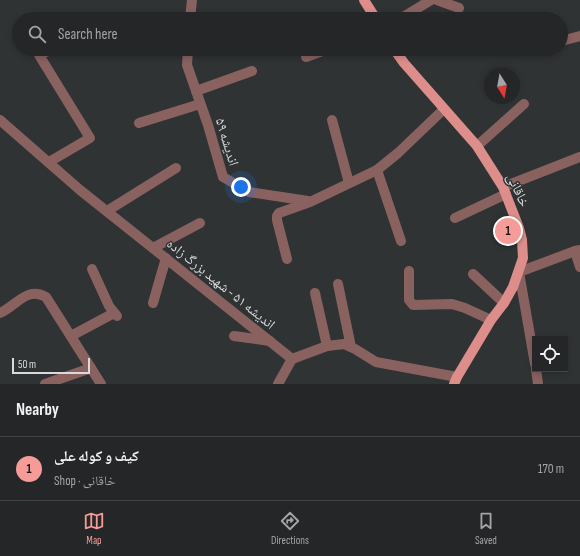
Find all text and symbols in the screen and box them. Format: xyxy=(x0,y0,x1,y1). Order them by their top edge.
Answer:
search box xyxy=(12,12,568,56)
icon: search xyxy=(26,23,48,45)
text: Search here xyxy=(58,25,118,44)
north arrow xyxy=(484,68,520,104)
street label: اندیشه ۵۹ xyxy=(212,116,242,168)
street label: خاقانی xyxy=(503,170,533,210)
your location xyxy=(231,177,251,197)
pin: 1 xyxy=(495,216,521,246)
street label: اندیشه ۵۱ - شهید بزرگ زاده xyxy=(163,235,279,333)
map controls xyxy=(532,336,568,372)
button: locate xyxy=(532,336,568,372)
scale bar xyxy=(12,356,90,375)
text: 50 m xyxy=(18,358,36,371)
text: Nearby xyxy=(16,400,59,420)
text: کیف و کوله علی xyxy=(54,447,139,466)
text: 1 xyxy=(26,461,32,477)
text: 170 m xyxy=(538,461,564,477)
text: Shop · خاقانی xyxy=(54,473,115,489)
tab: Map xyxy=(83,510,105,547)
tab: Directions xyxy=(271,510,309,547)
tab: Saved xyxy=(475,510,497,547)

